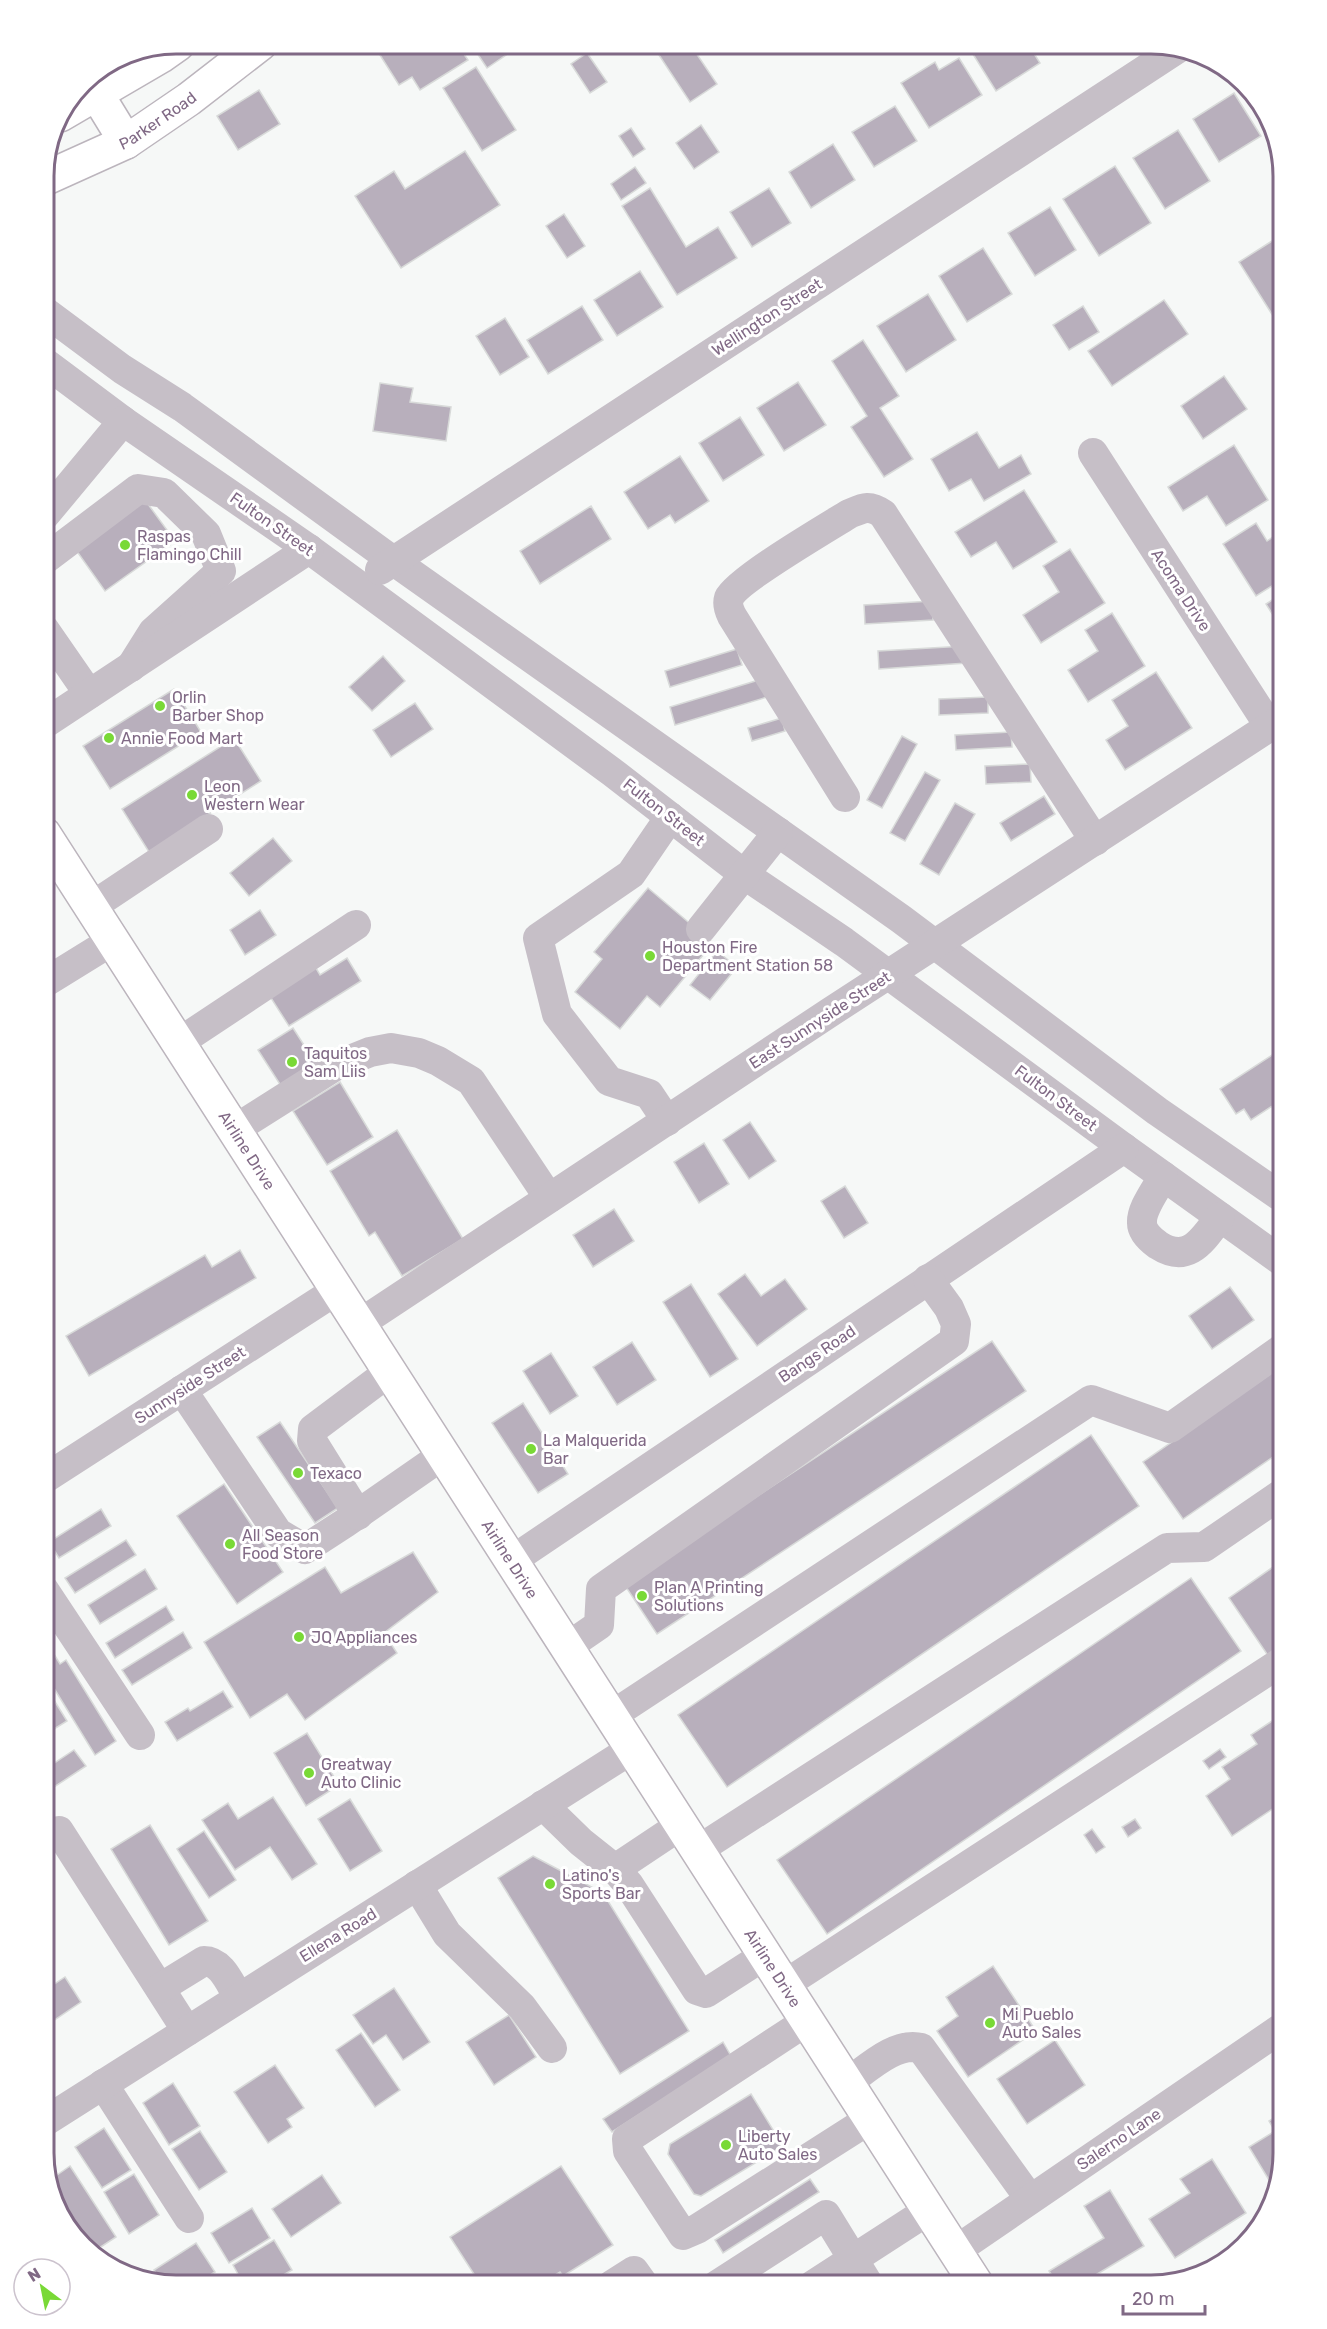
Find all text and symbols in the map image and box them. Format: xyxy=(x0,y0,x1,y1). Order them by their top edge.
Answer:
street label: Parker Road xyxy=(116,88,200,153)
street label: Wellington Street xyxy=(708,274,826,360)
street label: Fulton Street xyxy=(226,488,318,560)
place label: Raspas Flamingo Chill xyxy=(137,527,242,564)
marker: Raspas Flamingo Chill xyxy=(118,538,132,552)
street label: Acoma Drive xyxy=(1147,545,1215,635)
place label: Orlin Barber Shop xyxy=(172,688,264,725)
marker: Orlin Barber Shop xyxy=(153,699,167,713)
place label: Annie Food Mart xyxy=(121,729,243,748)
marker: Annie Food Mart xyxy=(102,731,116,745)
street label: Fulton Street xyxy=(620,774,708,850)
place label: Leon Western Wear xyxy=(204,777,305,814)
marker: Leon Western Wear xyxy=(185,788,199,802)
place label: Houston Fire Department Station 58 xyxy=(662,938,833,975)
marker: Houston Fire Department Station 58 xyxy=(643,949,657,963)
street label: East Sunnyside Street xyxy=(746,967,894,1073)
place label: Taquitos Sam Liis xyxy=(304,1044,367,1081)
marker: Taquitos Sam Liis xyxy=(285,1055,299,1069)
street label: Fulton Street xyxy=(1011,1061,1101,1135)
street label: Airline Drive xyxy=(215,1107,280,1193)
street label: Bangs Road xyxy=(775,1321,859,1387)
street label: Sunnyside Street xyxy=(131,1342,249,1428)
place label: La Malquerida Bar xyxy=(543,1431,647,1468)
marker: La Malquerida Bar xyxy=(524,1442,538,1456)
place label: Texaco xyxy=(310,1464,362,1483)
marker: Texaco xyxy=(291,1466,305,1480)
street label: Airline Drive xyxy=(478,1516,542,1602)
place label: All Season Food Store xyxy=(242,1526,323,1563)
marker: All Season Food Store xyxy=(223,1537,237,1551)
place label: Plan A Printing Solutions xyxy=(654,1578,764,1615)
marker: Plan A Printing Solutions xyxy=(635,1589,649,1603)
place label: JQ Appliances xyxy=(311,1628,418,1647)
marker: JQ Appliances xyxy=(292,1630,306,1644)
place label: Greatway Auto Clinic xyxy=(321,1755,402,1792)
marker: Greatway Auto Clinic xyxy=(302,1766,316,1780)
place label: Latino's Sports Bar xyxy=(562,1866,641,1903)
marker: Latino's Sports Bar xyxy=(543,1877,557,1891)
street label: Ellena Road xyxy=(296,1904,380,1966)
street label: Airline Drive xyxy=(741,1925,805,2011)
place label: Mi Pueblo Auto Sales xyxy=(1002,2005,1081,2042)
marker: Mi Pueblo Auto Sales xyxy=(983,2016,997,2030)
street label: Salerno Lane xyxy=(1073,2104,1165,2174)
place label: Liberty Auto Sales xyxy=(738,2127,817,2164)
marker: Liberty Auto Sales xyxy=(719,2138,733,2152)
north arrow xyxy=(12,2257,72,2317)
text: N xyxy=(24,2264,44,2286)
scale bar xyxy=(1123,2278,1206,2316)
text: 20 m xyxy=(1132,2288,1174,2310)

